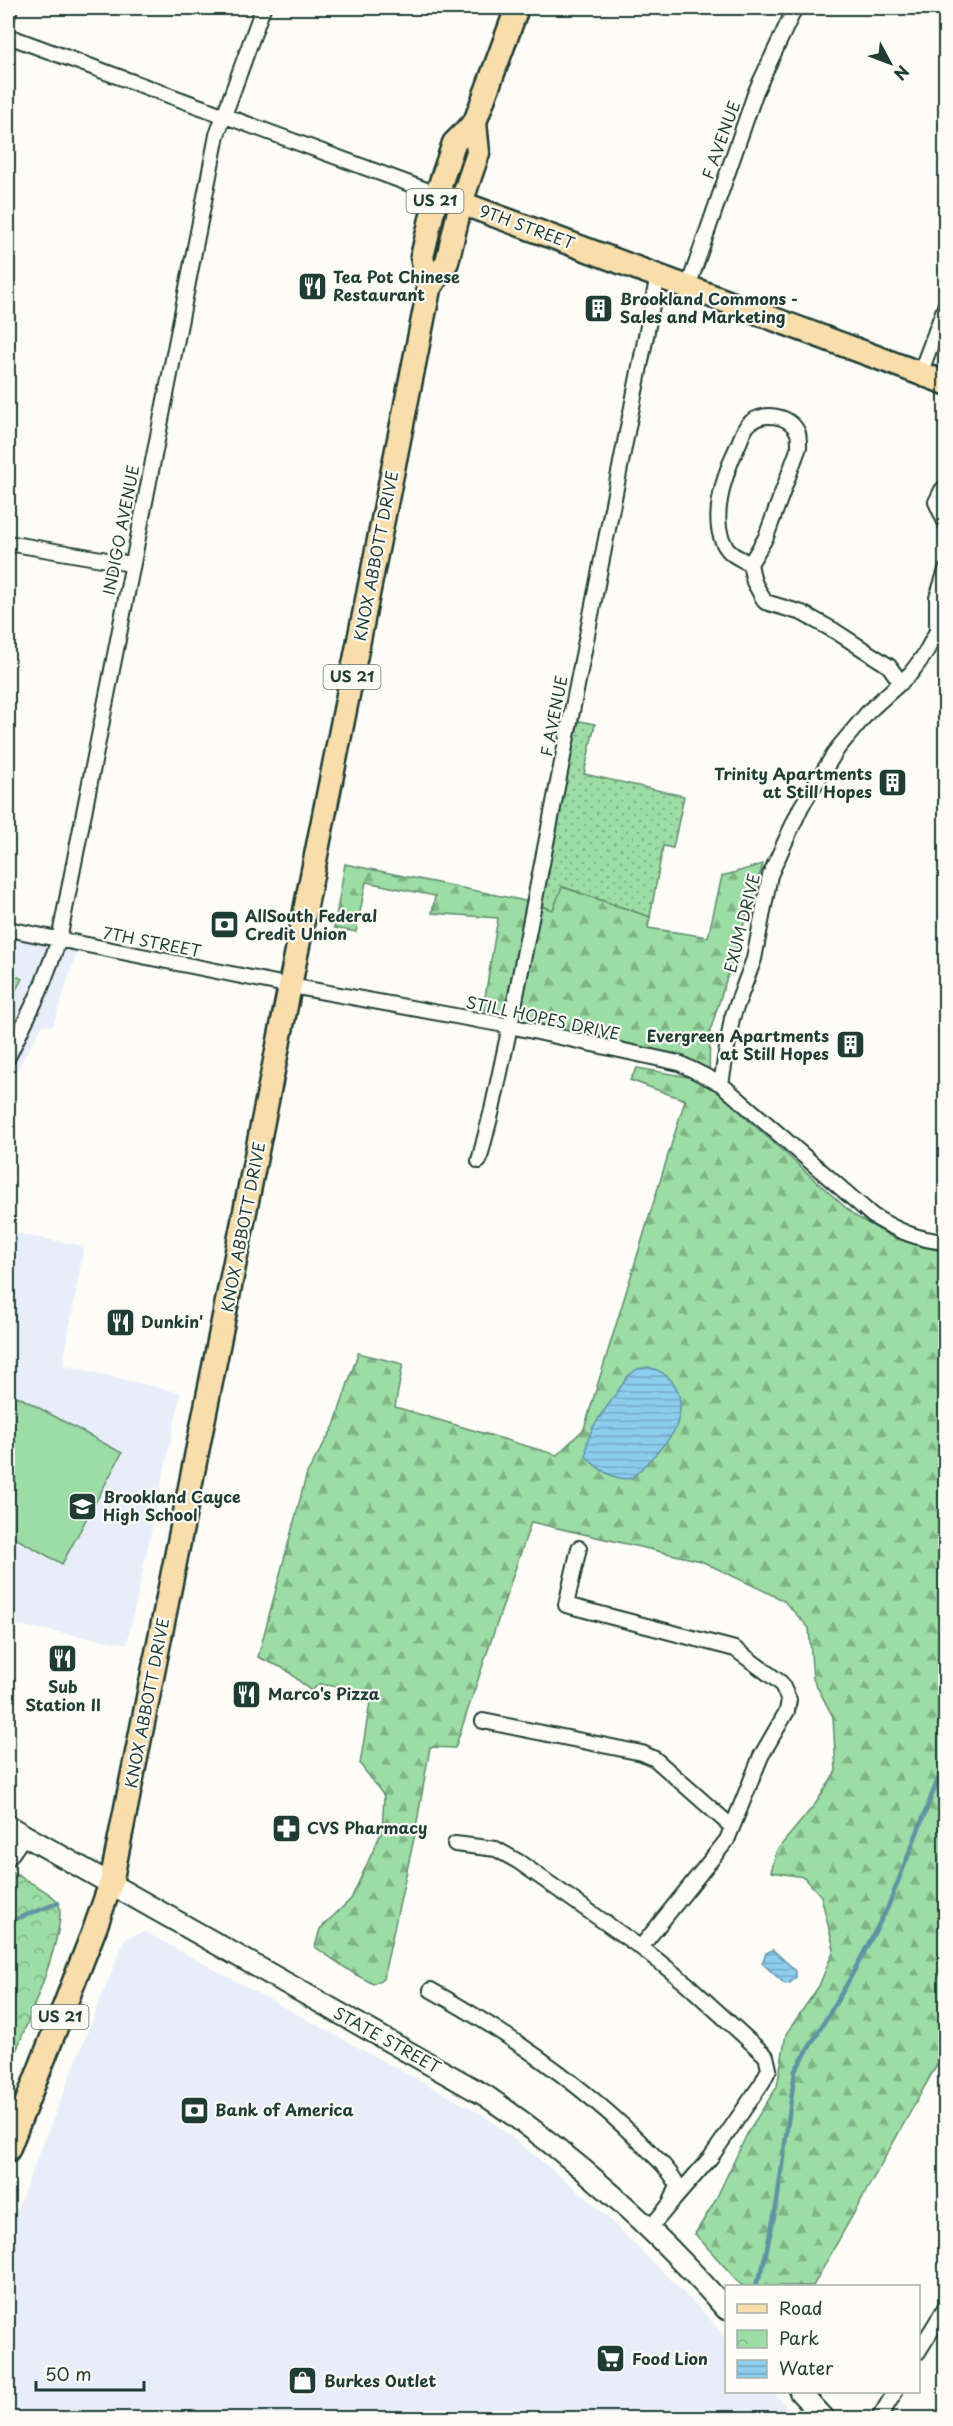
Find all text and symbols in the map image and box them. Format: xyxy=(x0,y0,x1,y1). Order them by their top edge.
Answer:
north arrow xyxy=(860,33,920,93)
text: N xyxy=(889,61,915,86)
street label: F AVENUE xyxy=(695,97,745,182)
road number: US 21 xyxy=(406,189,464,213)
street label: 9TH STREET xyxy=(476,198,578,254)
place label: Tea Pot Chinese Restaurant xyxy=(333,264,460,306)
restaurant icon: Tea Pot Chinese Restaurant xyxy=(296,270,328,302)
place label: Brookland Commons - Sales and Marketing xyxy=(620,286,798,328)
building icon: Brookland Commons - Sales and Marketing xyxy=(583,292,615,324)
street label: INDIGO AVENUE xyxy=(96,463,144,597)
street label: KNOX ABBOTT DRIVE xyxy=(347,469,403,643)
road number: US 21 xyxy=(324,665,380,689)
street label: F AVENUE xyxy=(533,673,573,758)
place label: Trinity Apartments at Still Hopes xyxy=(714,761,872,803)
building icon: Trinity Apartments at Still Hopes xyxy=(877,767,909,799)
street label: EXUM DRIVE xyxy=(717,871,765,975)
place label: AllSouth Federal Credit Union xyxy=(245,903,377,945)
bank icon: AllSouth Federal Credit Union xyxy=(208,909,240,941)
street label: 7TH STREET xyxy=(101,920,203,962)
street label: STILL HOPES DRIVE xyxy=(464,989,622,1045)
place label: Evergreen Apartments at Still Hopes xyxy=(647,1023,829,1065)
building icon: Evergreen Apartments at Still Hopes xyxy=(834,1029,866,1061)
street label: KNOX ABBOTT DRIVE xyxy=(214,1140,270,1314)
restaurant icon: Dunkin' xyxy=(104,1306,136,1338)
place label: Dunkin' xyxy=(141,1309,203,1333)
place label: Brookland Cayce High School xyxy=(103,1484,241,1526)
school or university icon: Brookland Cayce High School xyxy=(66,1490,98,1522)
street label: KNOX ABBOTT DRIVE xyxy=(118,1616,174,1790)
restaurant icon: Sub Station II xyxy=(47,1643,79,1675)
place label: Sub Station II xyxy=(25,1674,101,1716)
restaurant icon: Marco's Pizza xyxy=(231,1678,263,1710)
place label: Marco's Pizza xyxy=(268,1681,380,1705)
pharmacy icon: CVS Pharmacy xyxy=(270,1812,302,1844)
place label: CVS Pharmacy xyxy=(307,1815,427,1839)
street label: STATE STREET xyxy=(330,2000,445,2078)
road number: US 21 xyxy=(32,2005,88,2029)
bank icon: Bank of America xyxy=(178,2094,210,2126)
place label: Bank of America xyxy=(215,2097,354,2121)
legend xyxy=(725,2285,920,2393)
text: Road xyxy=(779,2294,823,2321)
text: Park xyxy=(779,2324,819,2351)
supermarket icon: Food Lion xyxy=(595,2343,627,2375)
place label: Food Lion xyxy=(632,2346,708,2370)
scale bar xyxy=(36,2354,144,2392)
text: Water xyxy=(779,2354,834,2381)
text: 50 m xyxy=(45,2360,92,2387)
shop icon: Burkes Outlet xyxy=(287,2365,319,2397)
place label: Burkes Outlet xyxy=(324,2368,436,2392)

